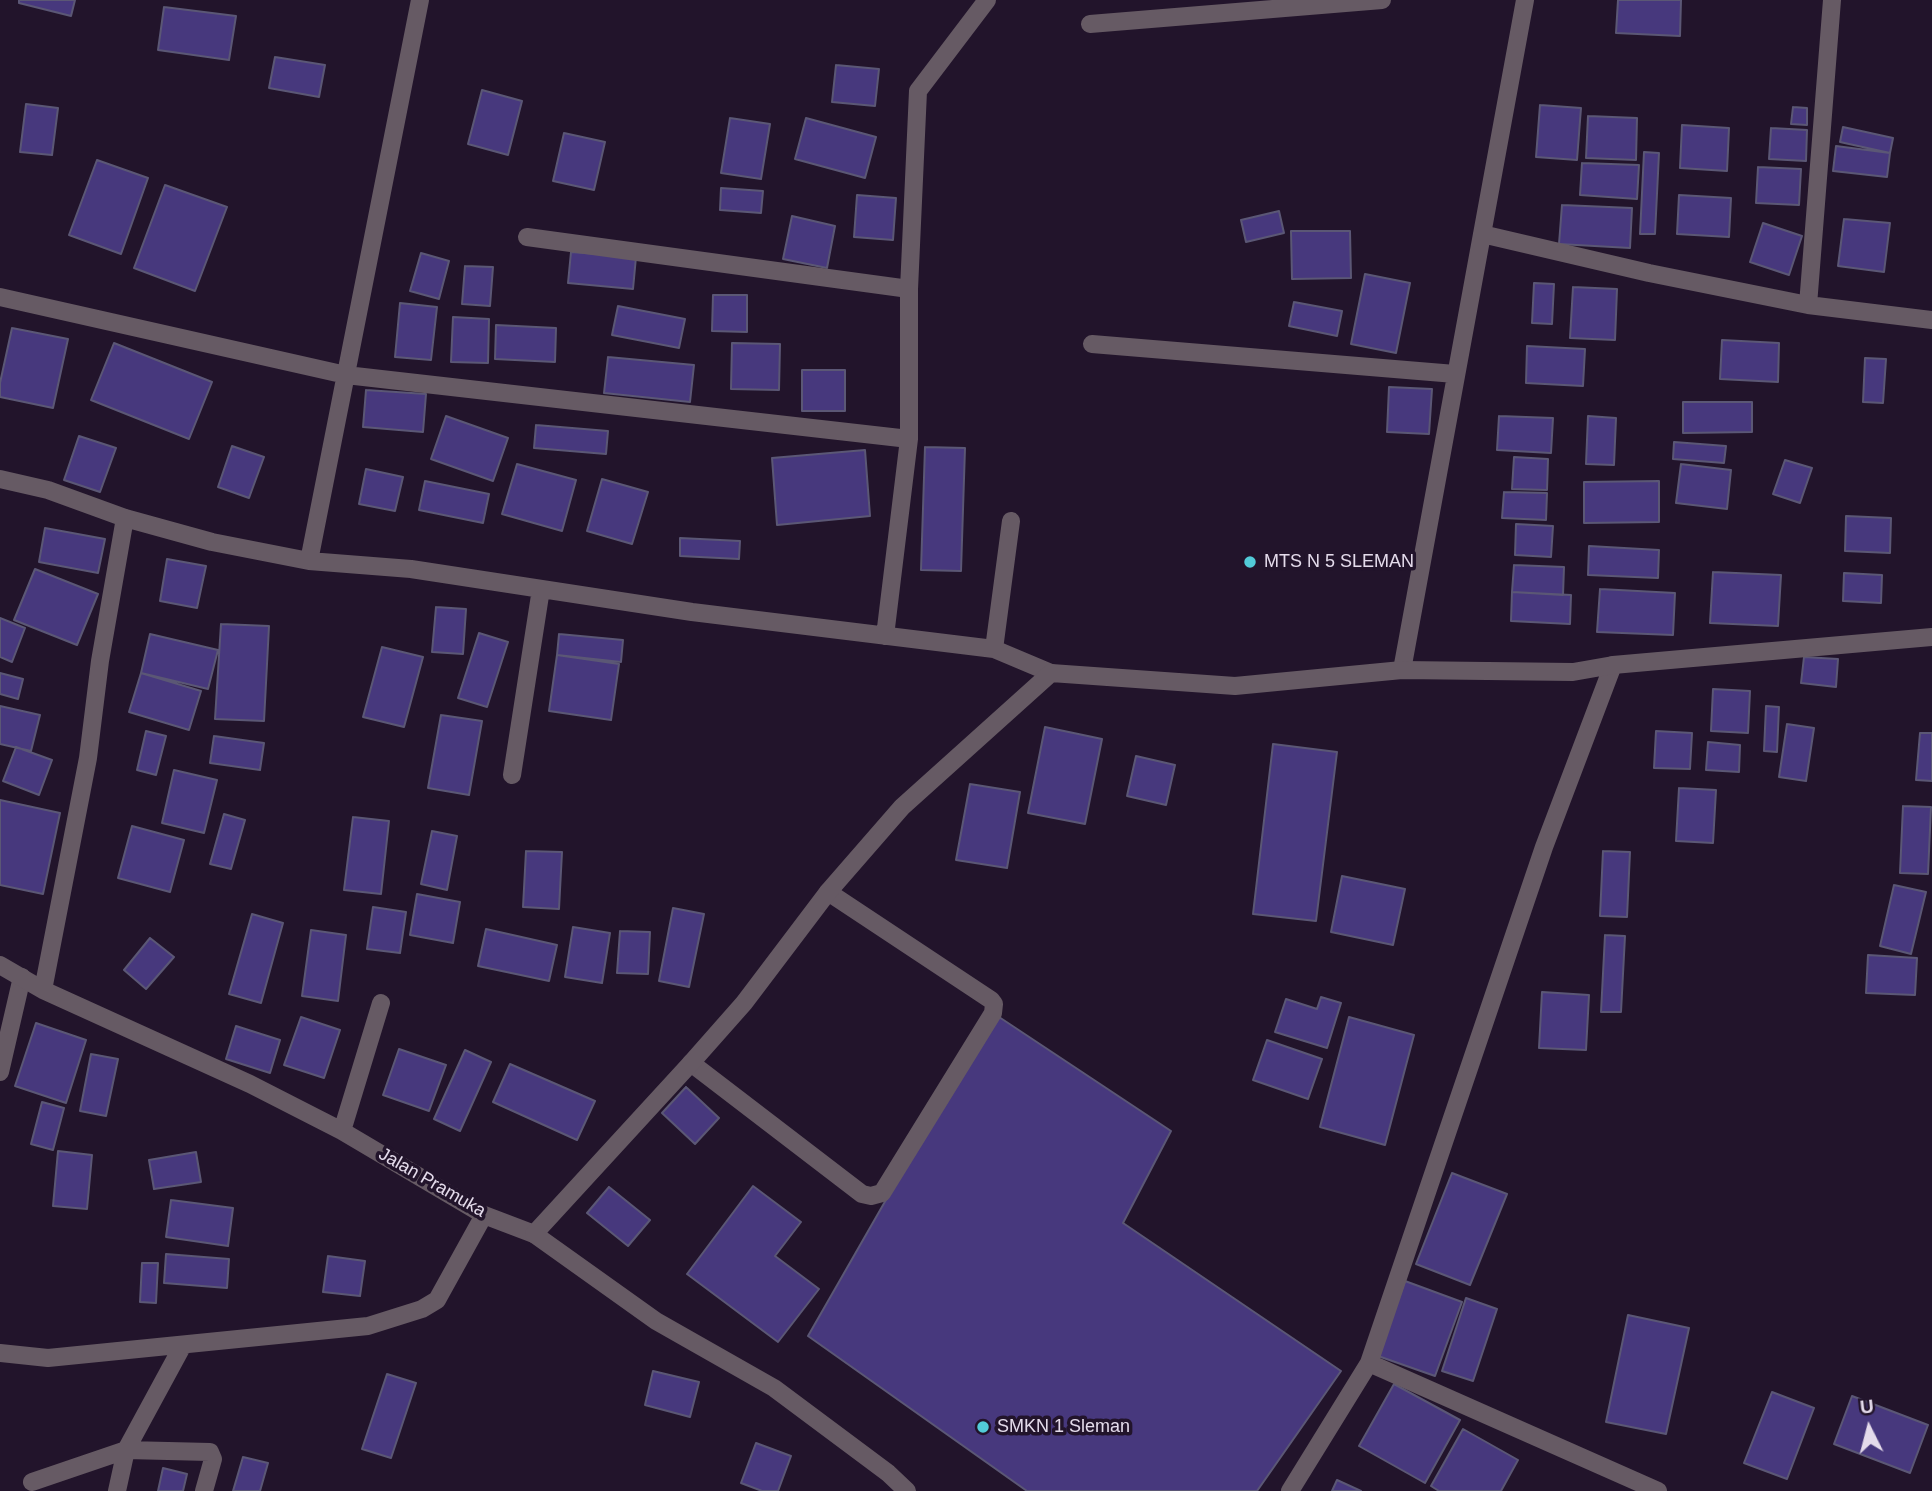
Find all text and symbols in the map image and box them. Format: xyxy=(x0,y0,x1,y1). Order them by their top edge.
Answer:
place label: MTS N 5 SLEMAN xyxy=(1264,551,1414,573)
marker: MTS N 5 SLEMAN xyxy=(1242,554,1258,570)
street label: Jalan Pramuka xyxy=(375,1144,489,1222)
north arrow xyxy=(1834,1393,1904,1463)
text: U xyxy=(1859,1395,1875,1418)
place label: SMKN 1 Sleman xyxy=(997,1416,1130,1438)
marker: SMKN 1 Sleman xyxy=(975,1419,991,1435)

